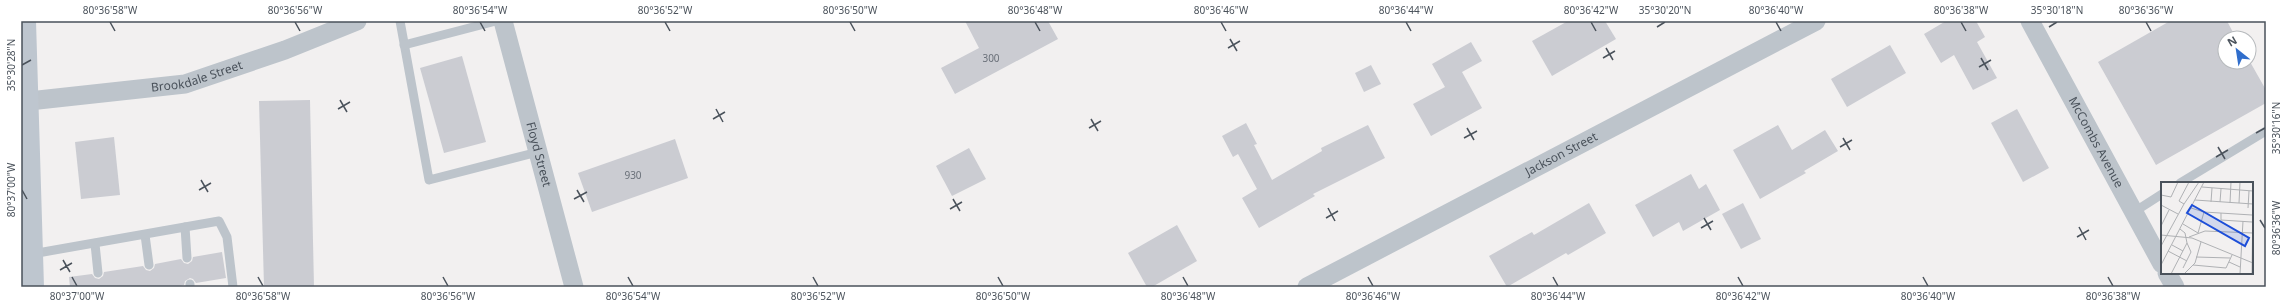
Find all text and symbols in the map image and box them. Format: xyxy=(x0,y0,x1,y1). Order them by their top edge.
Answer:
text: 80°36'58"W xyxy=(83,3,138,17)
text: 80°36'56"W xyxy=(268,3,323,17)
text: 80°36'54"W xyxy=(453,3,508,17)
text: 80°36'52"W xyxy=(638,3,693,17)
text: 80°36'50"W xyxy=(823,3,878,17)
text: 80°36'48"W xyxy=(1008,3,1063,17)
text: 80°36'46"W xyxy=(1194,3,1249,17)
text: 80°36'44"W xyxy=(1379,3,1434,17)
text: 80°36'42"W xyxy=(1564,3,1619,17)
text: 35°30'20"N xyxy=(1639,3,1691,17)
text: 80°36'40"W xyxy=(1749,3,1804,17)
text: 80°36'38"W xyxy=(1934,3,1989,17)
text: 35°30'18"N xyxy=(2031,3,2083,17)
text: 80°36'36"W xyxy=(2119,3,2174,17)
north arrow xyxy=(2217,30,2257,70)
text: N xyxy=(2224,32,2239,50)
text: 35°30'28"N xyxy=(4,39,18,91)
house number: 300 xyxy=(982,51,1000,65)
street label: Brookdale Street xyxy=(150,56,245,96)
street label: McCombs Avenue xyxy=(2065,94,2128,191)
text: 35°30'16"N xyxy=(2269,102,2283,154)
street label: Floyd Street xyxy=(522,120,556,189)
street label: Jackson Street xyxy=(1521,127,1601,180)
text: 80°37'00"W xyxy=(4,162,18,217)
house number: 930 xyxy=(624,168,642,182)
inset map xyxy=(2161,182,2253,274)
text: 80°36'36"W xyxy=(2269,200,2283,255)
text: 80°37'00"W xyxy=(50,289,105,303)
text: 80°36'58"W xyxy=(236,289,291,303)
text: 80°36'56"W xyxy=(421,289,476,303)
text: 80°36'54"W xyxy=(606,289,661,303)
text: 80°36'52"W xyxy=(791,289,846,303)
text: 80°36'50"W xyxy=(976,289,1031,303)
text: 80°36'48"W xyxy=(1161,289,1216,303)
text: 80°36'46"W xyxy=(1346,289,1401,303)
text: 80°36'44"W xyxy=(1531,289,1586,303)
text: 80°36'42"W xyxy=(1716,289,1771,303)
text: 80°36'40"W xyxy=(1901,289,1956,303)
text: 80°36'38"W xyxy=(2086,289,2141,303)

